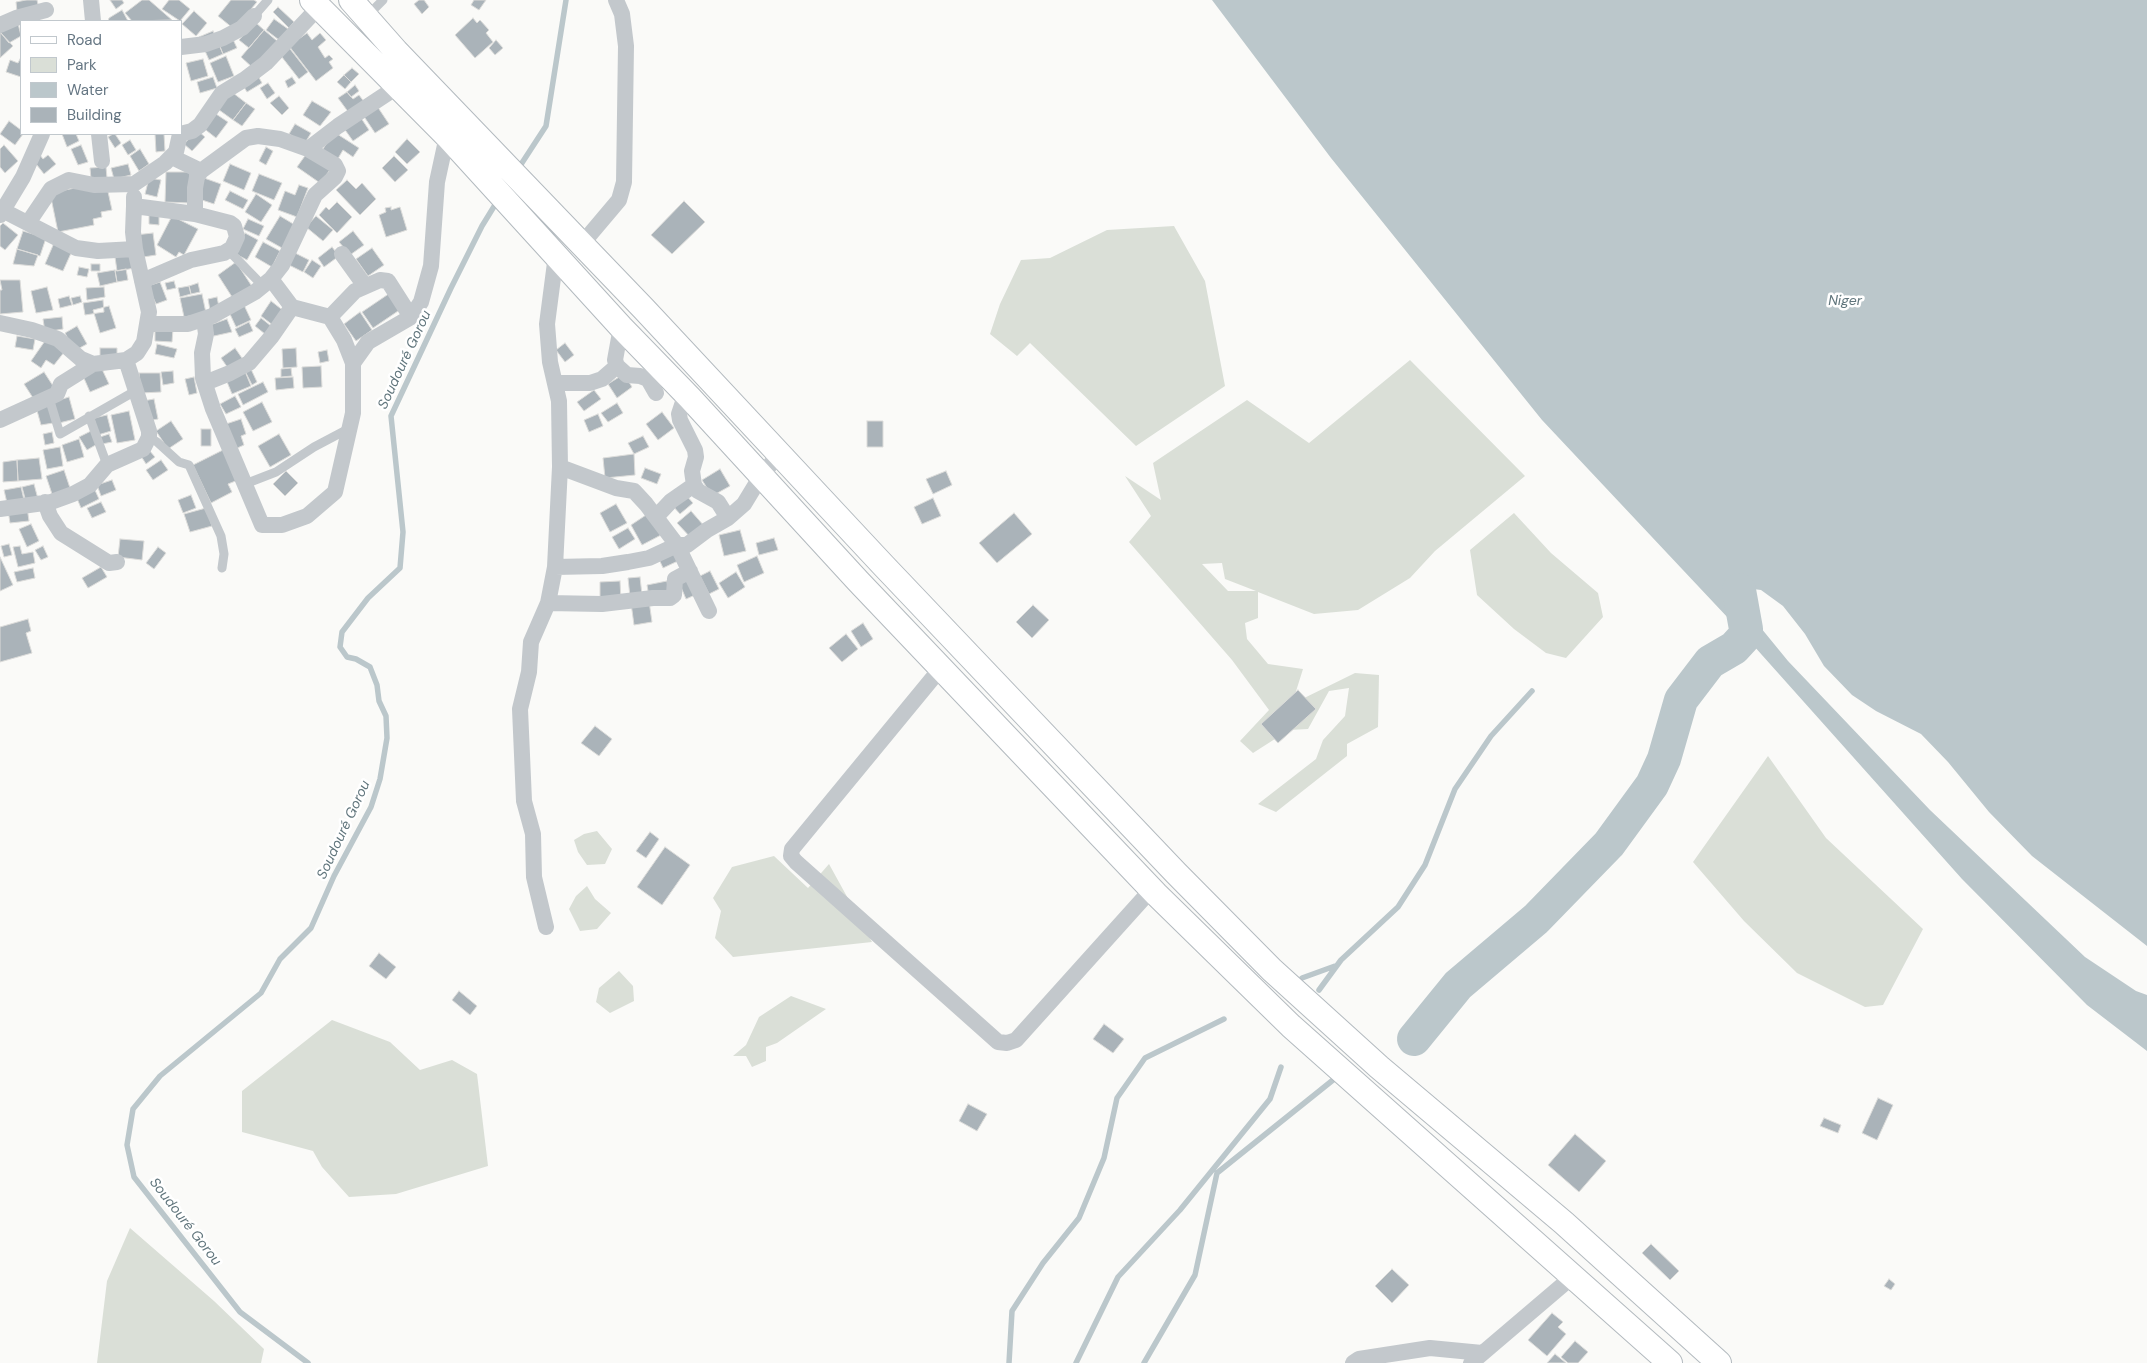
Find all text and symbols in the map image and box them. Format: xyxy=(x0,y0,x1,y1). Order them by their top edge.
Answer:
legend xyxy=(20,20,182,135)
text: Road xyxy=(67,30,102,50)
text: Park xyxy=(67,55,97,75)
text: Water xyxy=(67,80,108,100)
text: Building xyxy=(67,105,122,125)
water label: Niger xyxy=(1828,293,1862,309)
water label: Soudouré Gorou xyxy=(375,308,435,412)
water label: Soudouré Gorou xyxy=(314,778,374,882)
water label: Soudouré Gorou xyxy=(145,1175,225,1269)

